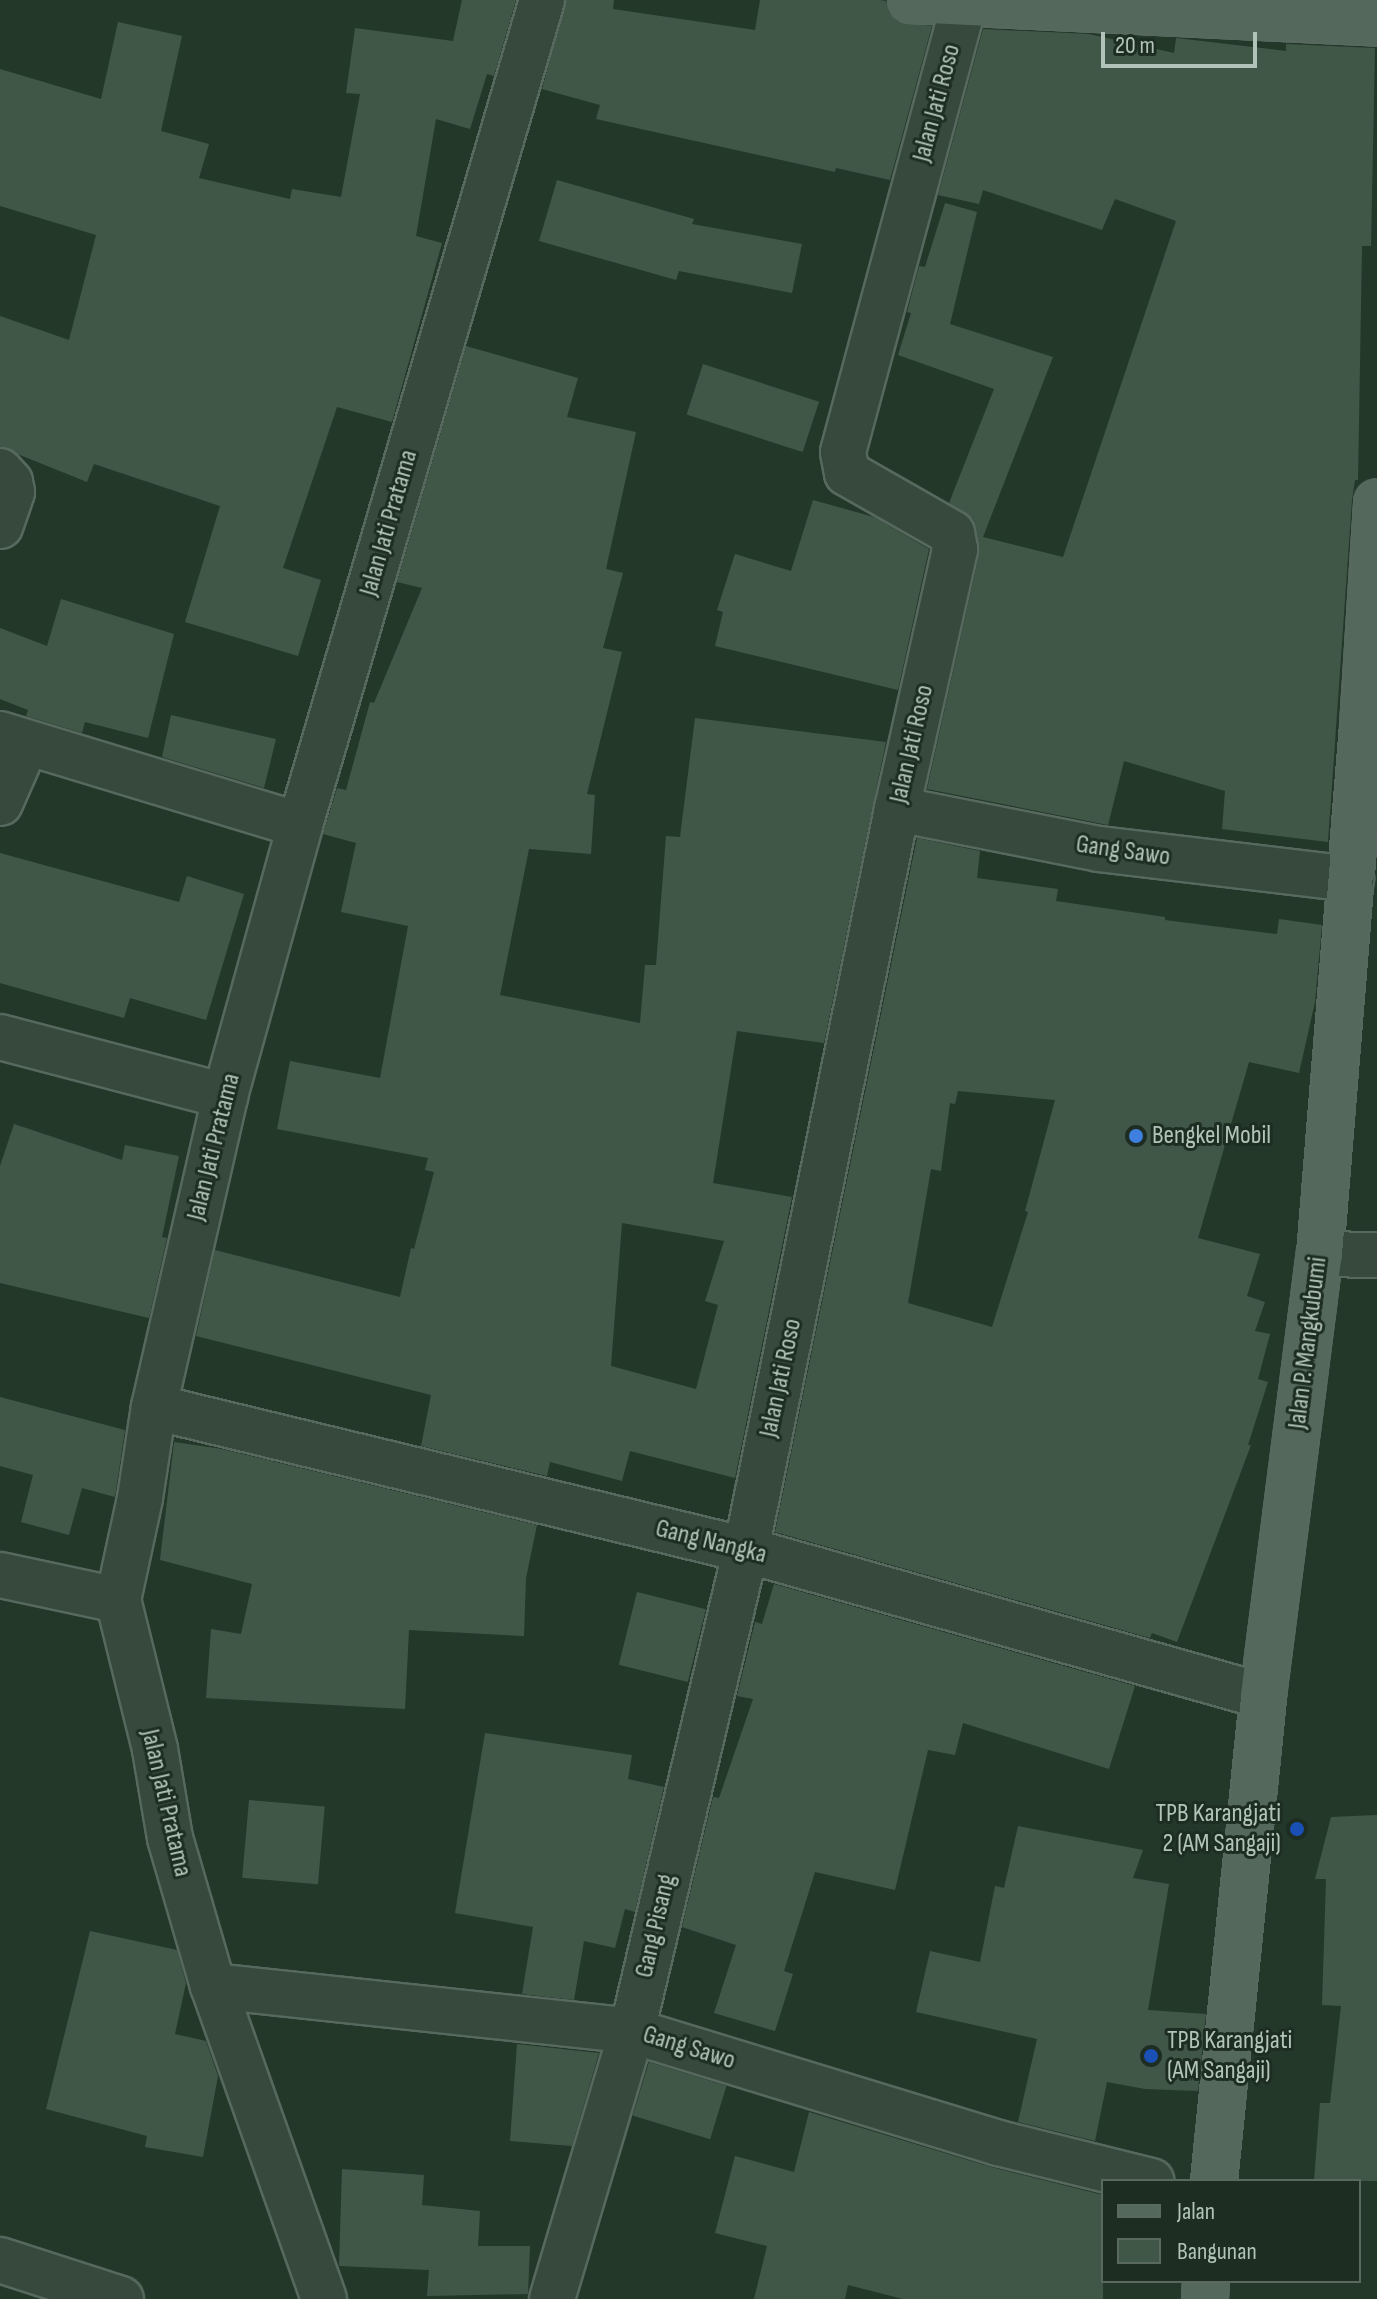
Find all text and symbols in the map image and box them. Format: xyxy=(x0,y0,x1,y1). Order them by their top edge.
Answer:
scale bar xyxy=(1105,16,1261,66)
text: 20 m xyxy=(1115,31,1155,60)
street label: Jalan Jati Roso xyxy=(906,41,968,165)
street label: Jalan Jati Pratama xyxy=(353,446,425,600)
street label: Jalan Jati Roso xyxy=(883,682,941,806)
street label: Gang Sawo xyxy=(1074,829,1172,873)
street label: Jalan Jati Pratama xyxy=(181,1070,247,1224)
place label: Bengkel Mobil xyxy=(1152,1120,1271,1152)
marker: Bengkel Mobil xyxy=(1127,1127,1145,1145)
street label: Jalan P. Mangkubumi xyxy=(1282,1255,1334,1431)
street label: Jalan Jati Roso xyxy=(753,1316,809,1440)
street label: Gang Nangka xyxy=(652,1513,770,1571)
street label: Jalan Jati Pratama xyxy=(134,1726,198,1880)
place label: TPB Karangjati 2 (AM Sangaji) xyxy=(1156,1798,1281,1860)
marker: TPB Karangjati 2 (AM Sangaji) xyxy=(1288,1820,1306,1838)
street label: Gang Pisang xyxy=(629,1871,683,1981)
street label: Gang Sawo xyxy=(639,2019,739,2077)
place label: TPB Karangjati (AM Sangaji) xyxy=(1167,2025,1292,2086)
marker: TPB Karangjati (AM Sangaji) xyxy=(1142,2047,1160,2065)
legend xyxy=(1101,2179,1361,2283)
text: Jalan xyxy=(1177,2197,1215,2226)
text: Bangunan xyxy=(1177,2237,1257,2266)

